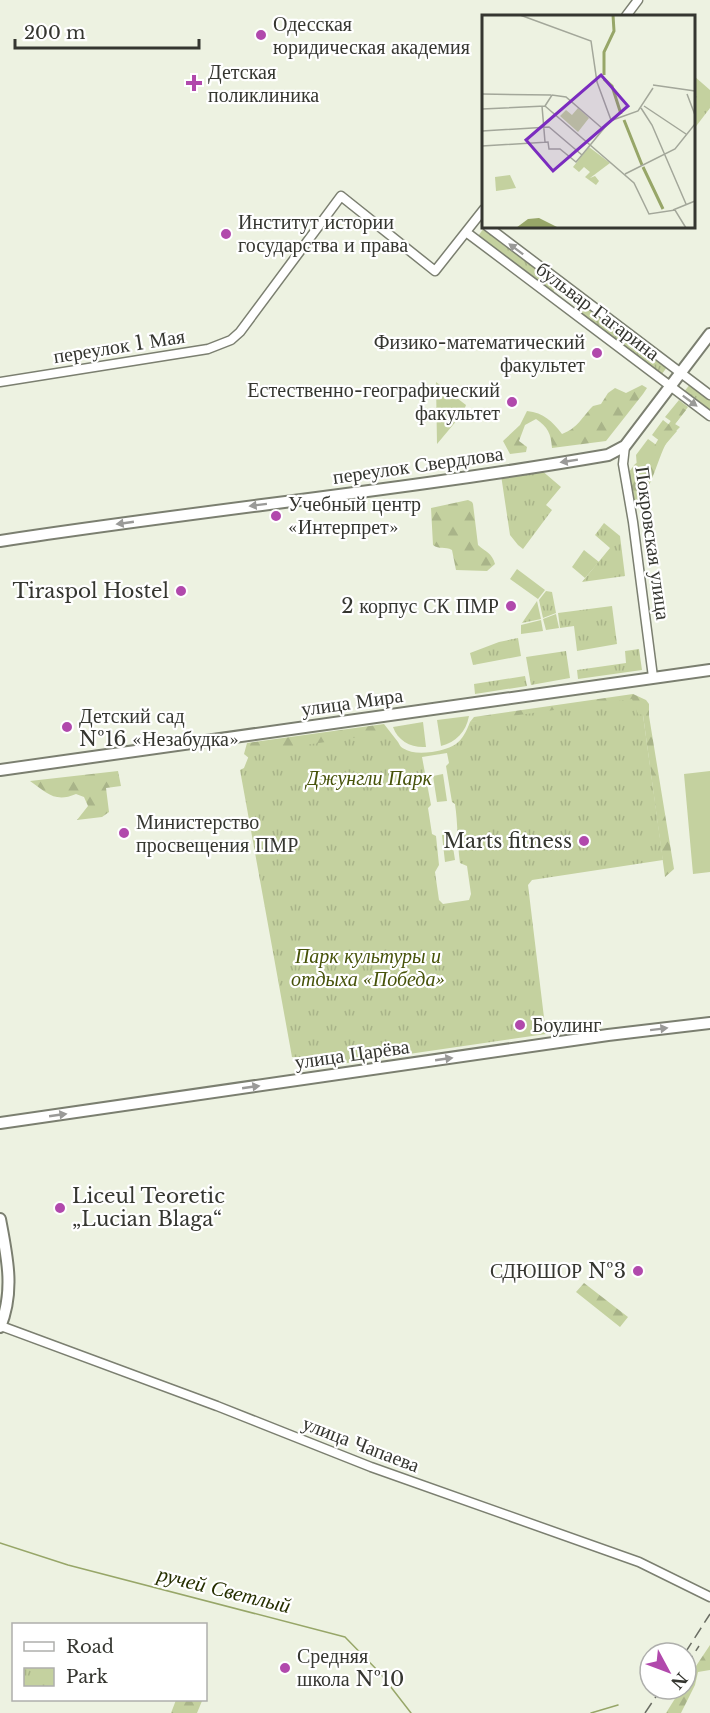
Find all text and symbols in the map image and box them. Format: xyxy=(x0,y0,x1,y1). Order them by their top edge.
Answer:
scale bar xyxy=(15,12,200,50)
place label: Одесская юридическая академия xyxy=(273,12,470,59)
inset map xyxy=(482,15,695,228)
text: 200 m xyxy=(24,22,85,44)
marker: Одесская юридическая академия xyxy=(254,28,268,42)
place label: Детская поликлиника xyxy=(208,60,319,107)
marker: Детская поликлиника xyxy=(185,74,203,92)
place label: Институт истории государства и права xyxy=(238,210,408,257)
marker: Институт истории государства и права xyxy=(219,227,233,241)
one-way arrow xyxy=(509,243,525,255)
street label: бульвар Гагарина xyxy=(531,257,665,365)
street label: переулок 1 Мая xyxy=(51,324,187,368)
place label: Физико-математический факультет xyxy=(374,330,585,377)
marker: Физико-математический факультет xyxy=(590,346,604,360)
place label: Естественно-географический факультет xyxy=(247,378,500,425)
marker: Естественно-географический факультет xyxy=(505,395,519,409)
one-way arrow xyxy=(682,395,698,407)
street label: переулок Свердлова xyxy=(331,441,505,489)
one-way arrow xyxy=(559,457,578,466)
street label: Покровская улица xyxy=(630,465,676,622)
place label: Учебный центр «Интерпрет» xyxy=(288,492,421,539)
one-way arrow xyxy=(249,500,268,510)
marker: Учебный центр «Интерпрет» xyxy=(269,509,283,523)
one-way arrow xyxy=(115,518,134,527)
place label: Tiraspol Hostel xyxy=(13,579,169,603)
marker: Tiraspol Hostel xyxy=(174,584,188,598)
place label: 2 корпус СК ПМР xyxy=(341,594,499,618)
marker: 2 корпус СК ПМР xyxy=(504,599,518,613)
street label: улица Мира xyxy=(300,683,405,721)
place label: Детский сад №16 «Незабудка» xyxy=(79,704,239,751)
marker: Детский сад №16 «Незабудка» xyxy=(60,720,74,734)
park label: Джунгли Парк xyxy=(304,766,432,790)
place label: Министерство просвещения ПМР xyxy=(136,810,298,857)
marker: Министерство просвещения ПМР xyxy=(117,826,131,840)
place label: Marts fitness xyxy=(443,829,572,853)
marker: Marts fitness xyxy=(577,834,591,848)
park label: Парк культуры и отдыха «Победа» xyxy=(291,944,445,991)
place label: Боулинг xyxy=(532,1013,601,1037)
marker: Боулинг xyxy=(513,1018,527,1032)
one-way arrow xyxy=(650,1024,669,1034)
street label: улица Царёва xyxy=(293,1034,411,1074)
one-way arrow xyxy=(434,1054,453,1063)
one-way arrow xyxy=(241,1082,260,1091)
one-way arrow xyxy=(49,1110,68,1119)
place label: Liceul Teoretic „Lucian Blaga“ xyxy=(72,1184,225,1231)
marker: Liceul Teoretic „Lucian Blaga“ xyxy=(53,1201,67,1215)
place label: СДЮШОР №3 xyxy=(490,1259,626,1283)
marker: СДЮШОР №3 xyxy=(631,1264,645,1278)
street label: улица Чапаева xyxy=(299,1411,423,1477)
water label: ручей Светлый xyxy=(153,1560,294,1619)
legend xyxy=(12,1623,207,1701)
text: Road xyxy=(66,1636,114,1658)
north arrow xyxy=(638,1641,698,1701)
place label: Средняя школа №10 xyxy=(297,1644,404,1691)
marker: Средняя школа №10 xyxy=(278,1661,292,1675)
text: Park xyxy=(66,1666,108,1688)
text: N xyxy=(667,1669,692,1693)

